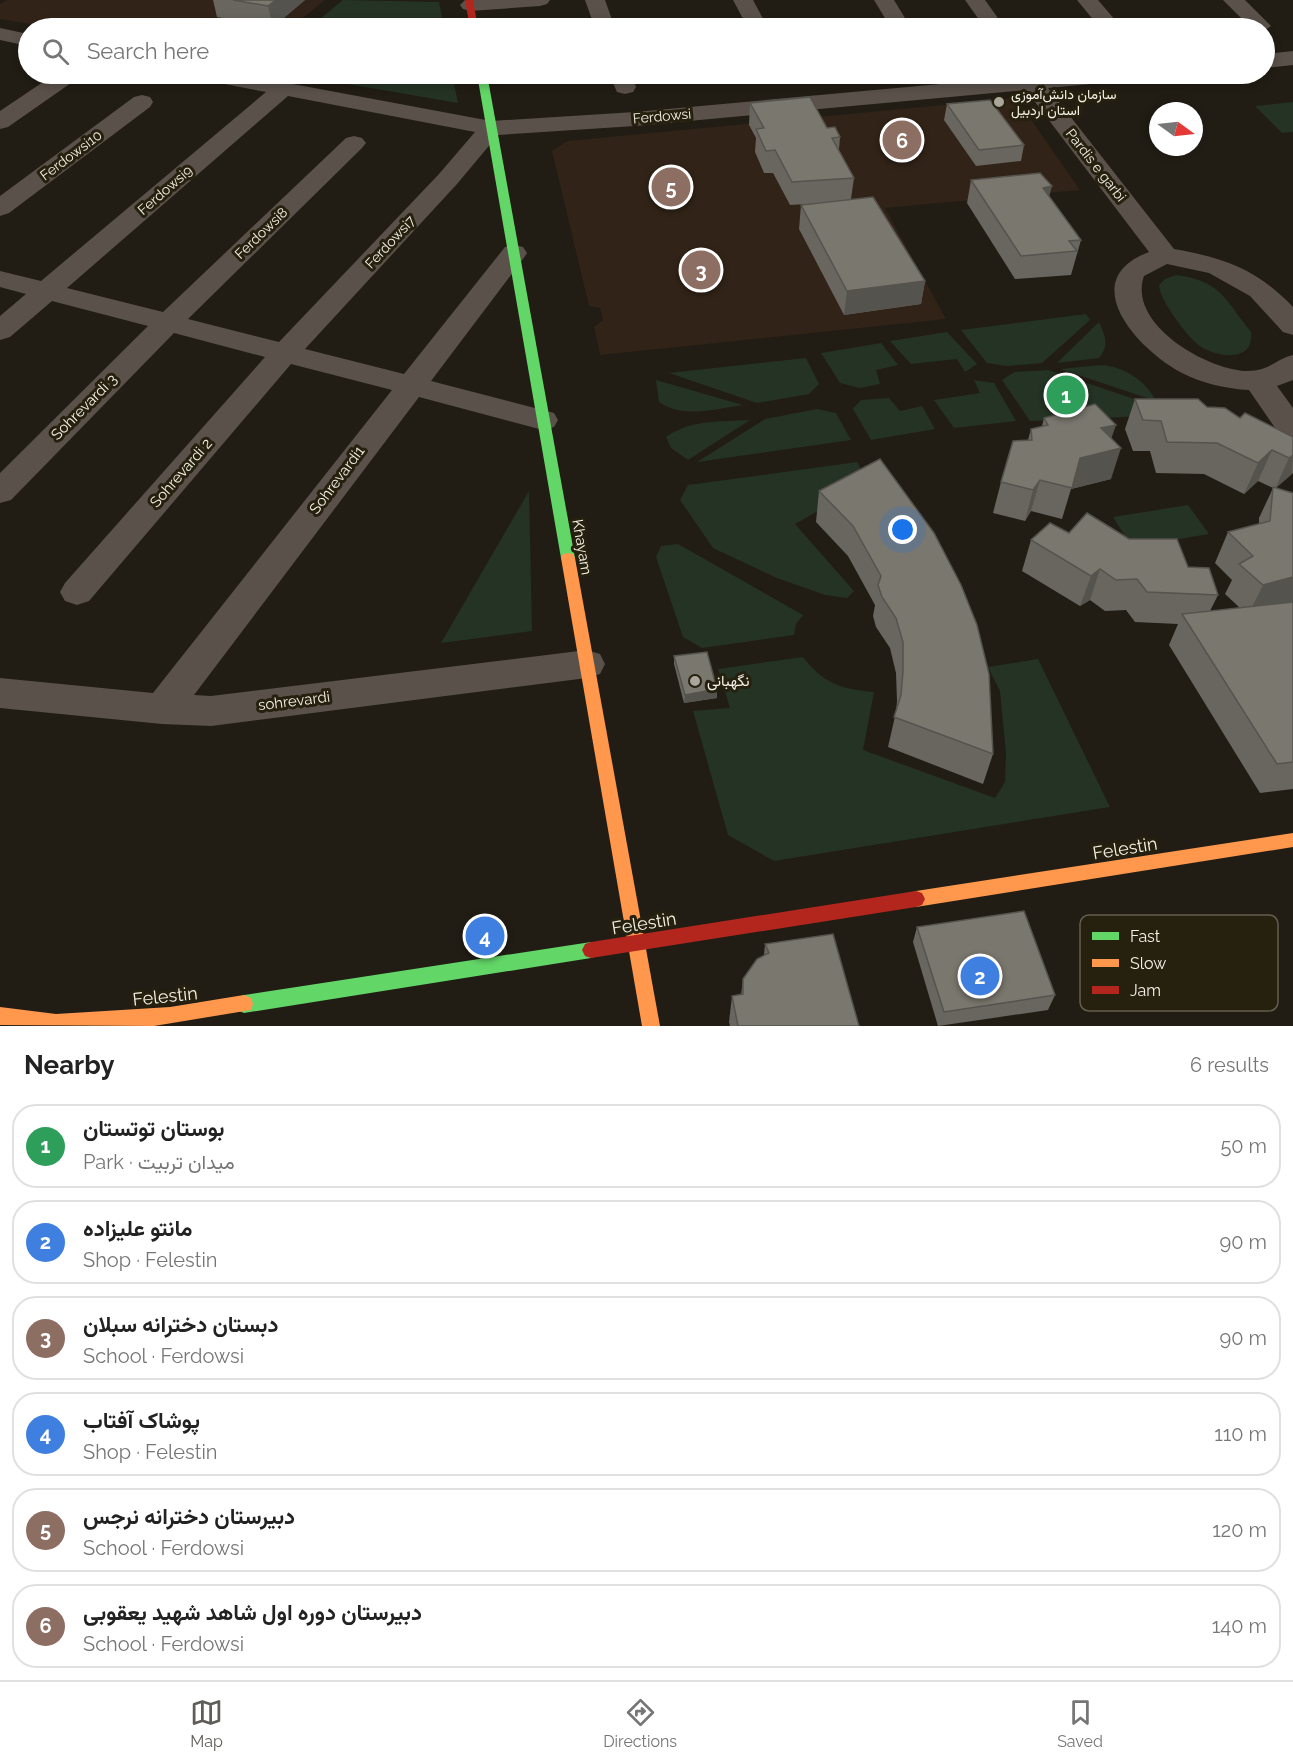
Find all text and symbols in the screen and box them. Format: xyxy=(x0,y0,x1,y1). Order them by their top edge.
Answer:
search box xyxy=(18,18,1275,84)
icon: search xyxy=(39,35,72,68)
text: Search here xyxy=(87,38,209,64)
place label: سازمان دانش‌آموزی استان اردبیل xyxy=(1011,86,1116,119)
marker: سازمان دانش‌آموزی استان اردبیل xyxy=(992,95,1006,109)
north arrow xyxy=(1149,102,1203,156)
street label: Ferdowsi xyxy=(632,105,692,127)
pin: 6 xyxy=(882,118,922,162)
street label: Pardis e garbi xyxy=(1063,126,1129,204)
street label: Ferdowsi10 xyxy=(37,127,105,183)
street label: Ferdowsi9 xyxy=(135,162,195,218)
pin: 5 xyxy=(652,164,690,210)
street label: Ferdowsi8 xyxy=(231,204,291,262)
street label: Ferdowsi7 xyxy=(362,212,419,272)
pin: 3 xyxy=(682,248,720,292)
street label: Sohrevardi 3 xyxy=(47,370,121,444)
pin: 1 xyxy=(1046,372,1086,418)
street label: Sohrevardi 2 xyxy=(146,435,216,511)
street label: Sohrevardi1 xyxy=(306,442,369,518)
your location xyxy=(888,515,917,544)
street label: Khayam xyxy=(568,518,596,576)
place label: نگهبانی xyxy=(707,672,750,691)
marker: نگهبانی xyxy=(688,674,702,688)
street label: sohrevardi xyxy=(257,688,331,714)
street label: Felestin xyxy=(1091,833,1159,863)
street label: Felestin xyxy=(610,908,678,938)
pin: 4 xyxy=(466,914,504,958)
legend xyxy=(1080,915,1278,1011)
text: Fast xyxy=(1130,927,1161,946)
pin: 2 xyxy=(960,954,1000,998)
text: Slow xyxy=(1130,954,1166,973)
text: Jam xyxy=(1130,981,1161,1000)
street label: Felestin xyxy=(131,982,199,1010)
text: Nearby xyxy=(24,1050,114,1080)
text: 6 results xyxy=(1190,1053,1269,1077)
text: بوستان توتستان xyxy=(83,1115,224,1141)
text: 1 xyxy=(41,1134,50,1158)
text: 50 m xyxy=(1220,1134,1267,1158)
text: Park · میدان تربیت xyxy=(83,1150,235,1174)
text: مانتو علیزاده xyxy=(83,1215,193,1241)
text: 2 xyxy=(40,1230,51,1254)
text: 90 m xyxy=(1220,1230,1267,1254)
text: Shop · Felestin xyxy=(83,1248,217,1272)
text: دبستان دخترانه سبلان xyxy=(83,1311,278,1337)
text: 3 xyxy=(40,1326,51,1350)
text: 90 m xyxy=(1220,1326,1267,1350)
text: School · Ferdowsi xyxy=(83,1344,244,1368)
text: پوشاک آفتاب xyxy=(83,1407,200,1433)
text: 4 xyxy=(40,1422,51,1446)
text: 110 m xyxy=(1214,1422,1267,1446)
text: Shop · Felestin xyxy=(83,1440,217,1464)
text: دبیرستان دخترانه نرجس xyxy=(83,1503,295,1529)
text: 5 xyxy=(40,1518,51,1542)
text: 120 m xyxy=(1212,1518,1267,1542)
text: School · Ferdowsi xyxy=(83,1536,244,1560)
text: دبیرستان دوره اول شاهد شهید یعقوبی xyxy=(83,1599,422,1625)
text: 6 xyxy=(39,1614,52,1638)
text: 140 m xyxy=(1212,1614,1267,1638)
text: School · Ferdowsi xyxy=(83,1632,244,1656)
tab: Map xyxy=(190,1696,223,1751)
tab: Directions xyxy=(603,1696,677,1751)
tab: Saved xyxy=(1057,1696,1103,1751)

